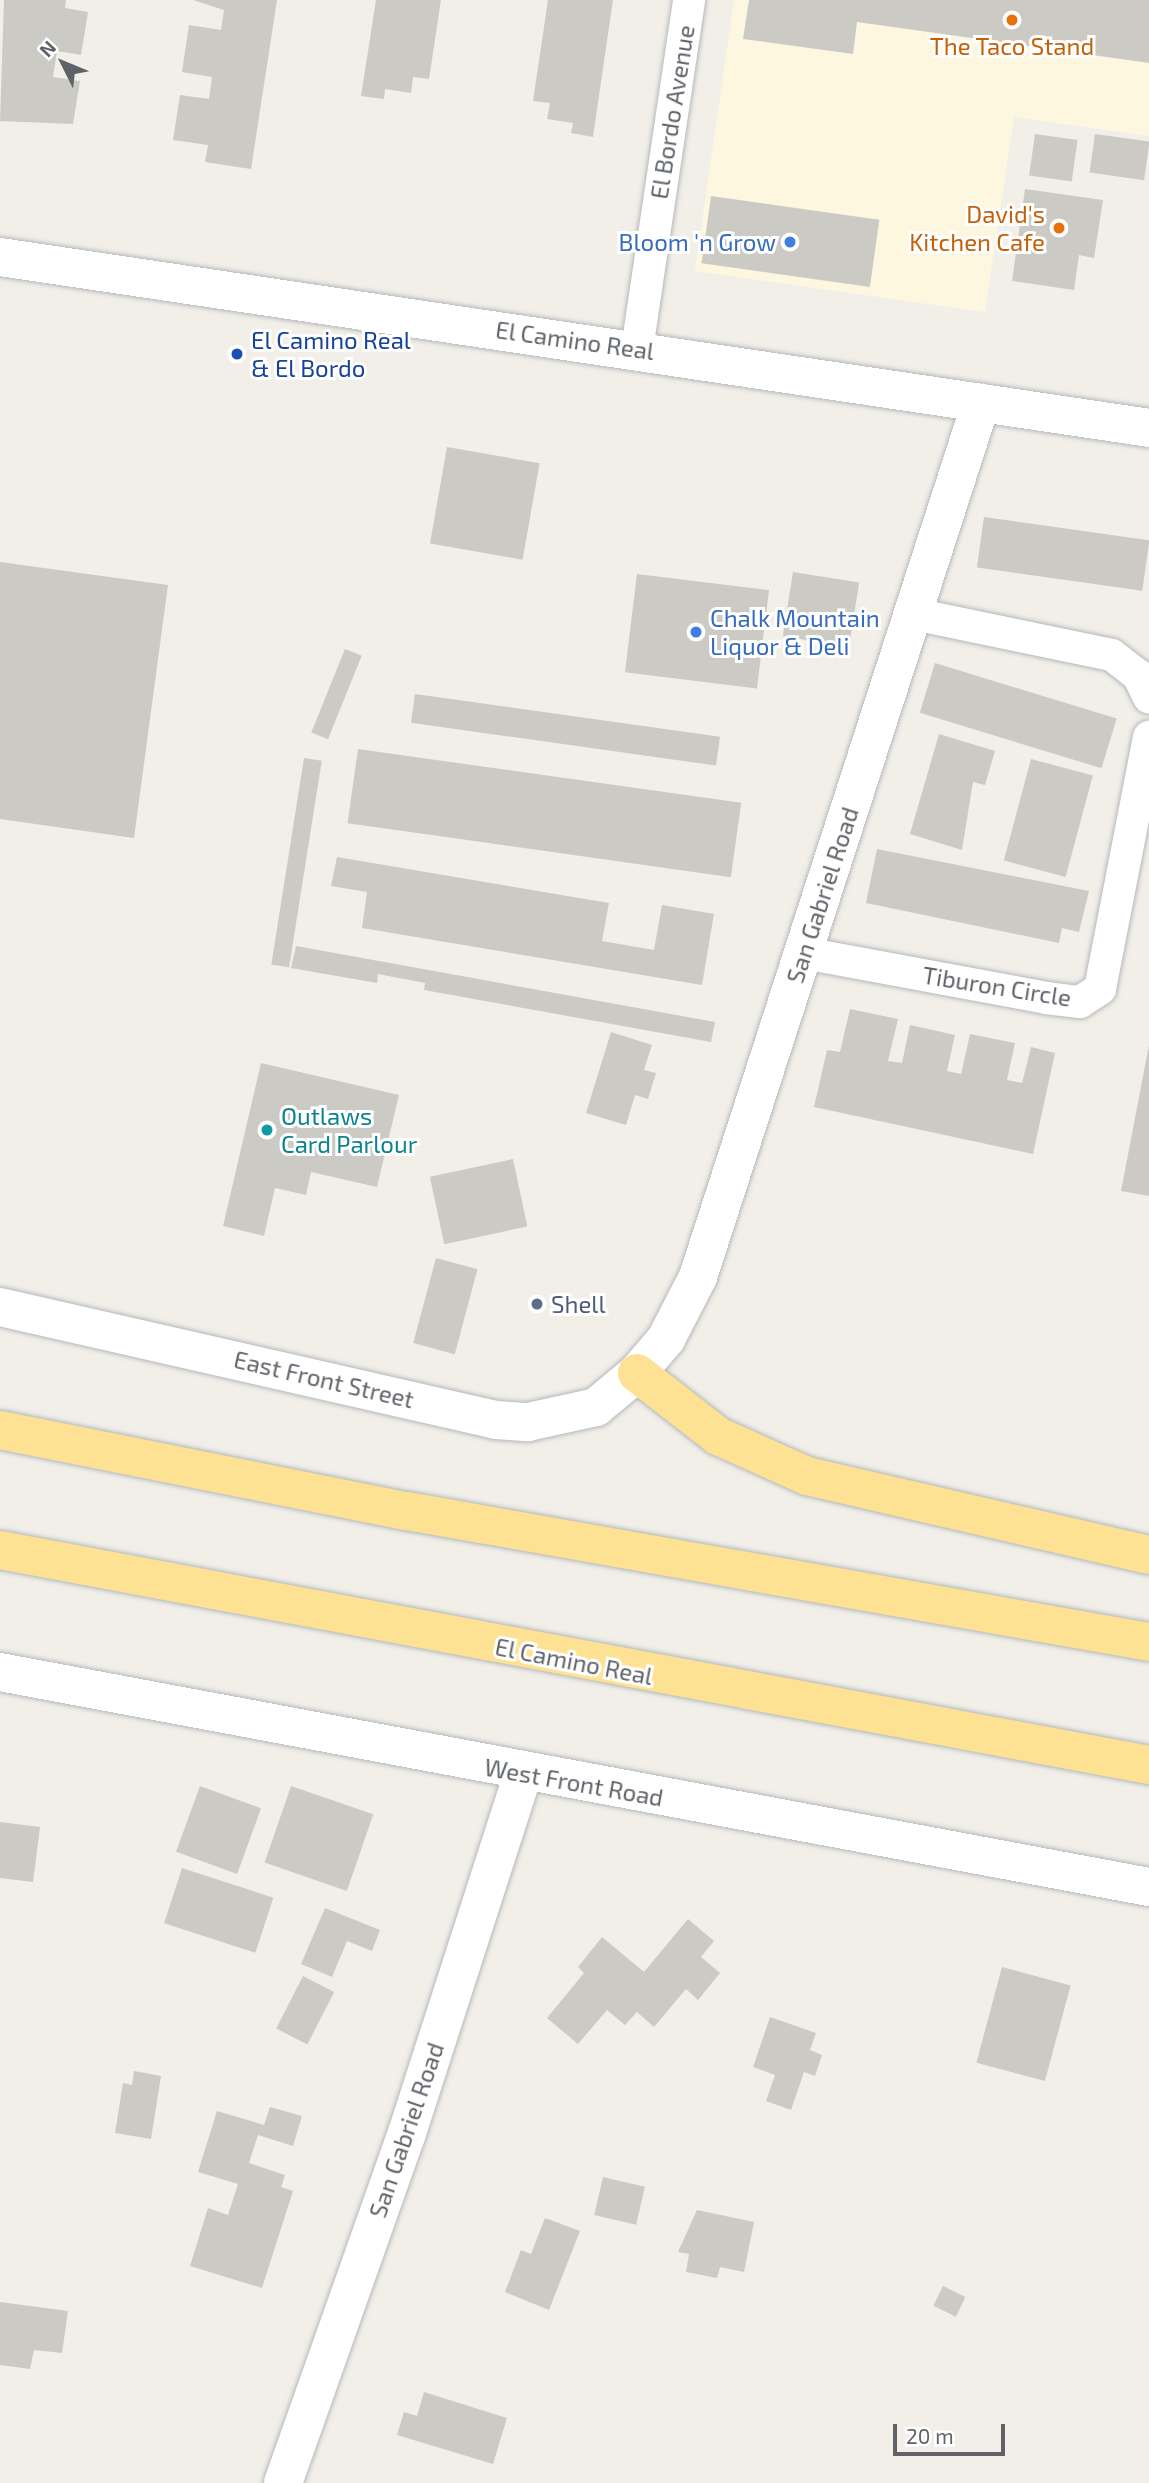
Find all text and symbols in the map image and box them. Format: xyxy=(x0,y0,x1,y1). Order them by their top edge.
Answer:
marker: The Taco Stand xyxy=(1004,12,1020,28)
street label: El Bordo Avenue xyxy=(644,22,700,202)
north arrow xyxy=(28,28,98,98)
place label: The Taco Stand xyxy=(930,32,1094,60)
text: N xyxy=(34,35,60,61)
place label: David's Kitchen Cafe xyxy=(909,200,1045,256)
marker: David's Kitchen Cafe xyxy=(1051,220,1067,236)
place label: Bloom 'n Grow xyxy=(618,228,776,256)
marker: Bloom 'n Grow xyxy=(782,234,798,250)
street label: El Camino Real xyxy=(493,315,657,365)
place label: El Camino Real & El Bordo xyxy=(251,326,412,382)
marker: El Camino Real & El Bordo xyxy=(229,346,245,362)
place label: Chalk Mountain Liquor & Deli xyxy=(710,604,880,660)
marker: Chalk Mountain Liquor & Deli xyxy=(688,624,704,640)
street label: San Gabriel Road xyxy=(780,803,864,987)
street label: Tiburon Circle xyxy=(921,960,1073,1012)
place label: Outlaws Card Parlour xyxy=(281,1102,417,1158)
marker: Outlaws Card Parlour xyxy=(259,1122,275,1138)
place label: Shell xyxy=(551,1290,606,1318)
marker: Shell xyxy=(529,1296,545,1312)
street label: East Front Street xyxy=(231,1344,417,1414)
street label: El Camino Real xyxy=(492,1632,656,1690)
street label: West Front Road xyxy=(482,1752,666,1812)
street label: San Gabriel Road xyxy=(362,2038,450,2222)
scale bar xyxy=(897,2410,1009,2454)
text: 20 m xyxy=(906,2423,954,2448)

